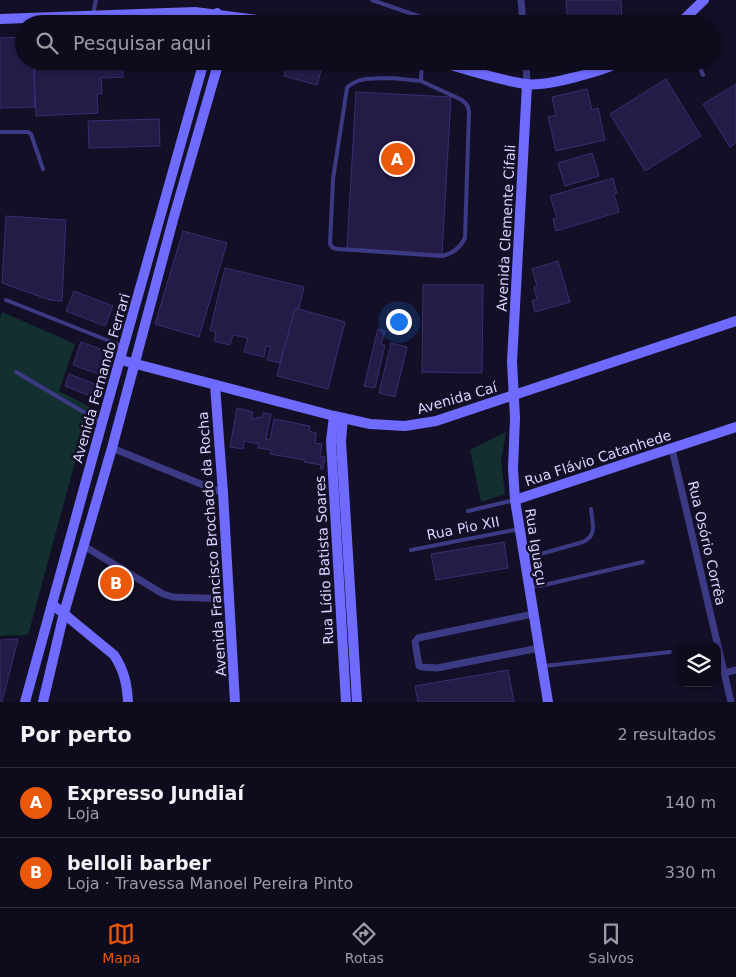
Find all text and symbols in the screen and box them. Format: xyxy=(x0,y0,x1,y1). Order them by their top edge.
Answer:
search box xyxy=(15,15,721,70)
icon: search xyxy=(33,29,61,57)
text: Pesquisar aqui xyxy=(73,32,211,54)
pin: A xyxy=(381,140,413,178)
street label: Avenida Clemente Cifali xyxy=(494,144,518,312)
street label: Avenida Fernando Ferrari xyxy=(69,292,133,464)
your location xyxy=(386,309,412,335)
street label: Avenida Caí xyxy=(415,379,500,417)
street label: Avenida Francisco Brochado da Rocha xyxy=(195,411,229,677)
street label: Rua Flávio Catanhede xyxy=(523,427,673,489)
street label: Rua Lídio Batista Soares xyxy=(312,475,336,645)
street label: Rua Osório Corrêa xyxy=(685,479,729,607)
street label: Rua Iguaçu xyxy=(522,507,550,587)
street label: Rua Pio XII xyxy=(425,513,501,543)
pin: B xyxy=(100,564,132,602)
map controls xyxy=(676,642,721,687)
button: layers xyxy=(676,642,721,687)
text: Por perto xyxy=(20,723,132,747)
text: 2 resultados xyxy=(617,725,716,744)
text: Expresso Jundiaí xyxy=(67,782,244,804)
text: A xyxy=(30,793,42,812)
text: 140 m xyxy=(665,793,716,812)
text: Loja xyxy=(67,804,100,823)
text: belloli barber xyxy=(67,852,211,874)
text: B xyxy=(30,863,42,882)
text: 330 m xyxy=(665,863,716,882)
text: Loja · Travessa Manoel Pereira Pinto xyxy=(67,874,353,893)
tab: Mapa xyxy=(102,920,140,966)
tab: Rotas xyxy=(345,920,384,966)
tab: Salvos xyxy=(588,920,634,966)

